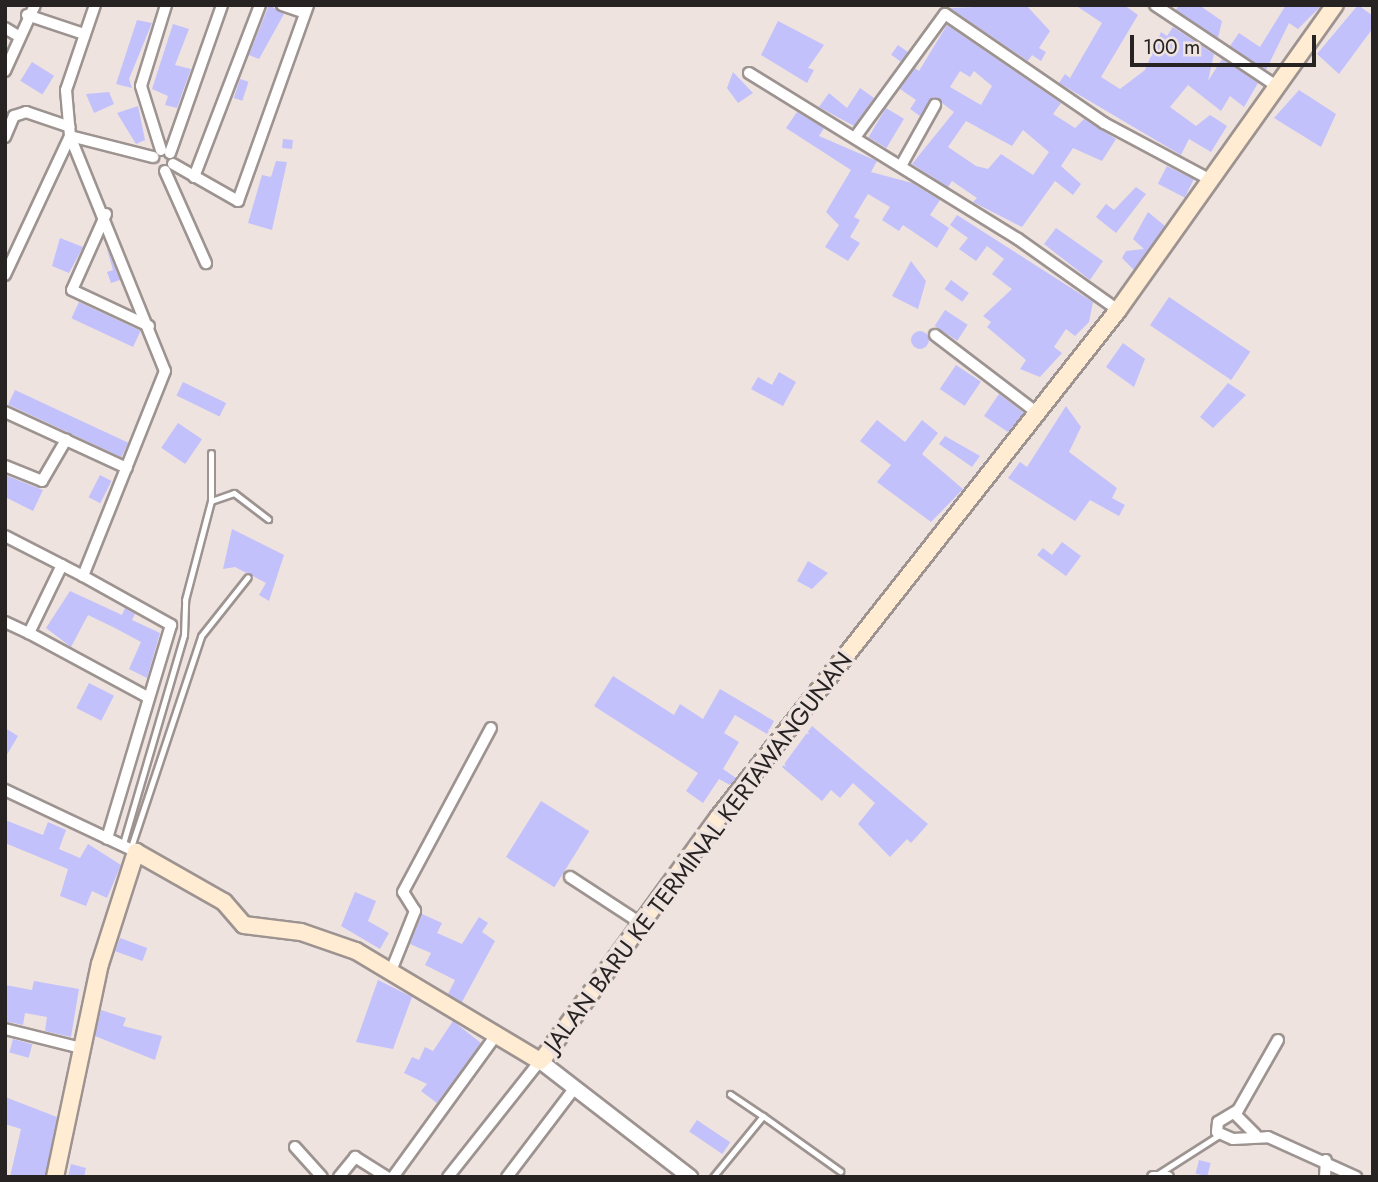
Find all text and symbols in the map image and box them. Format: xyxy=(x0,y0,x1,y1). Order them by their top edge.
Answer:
scale bar xyxy=(1133,21,1318,65)
text: 100 m xyxy=(1143,32,1200,62)
street label: JALAN BARU KE TERMINAL KERTAWANGUNAN xyxy=(538,646,858,1058)

